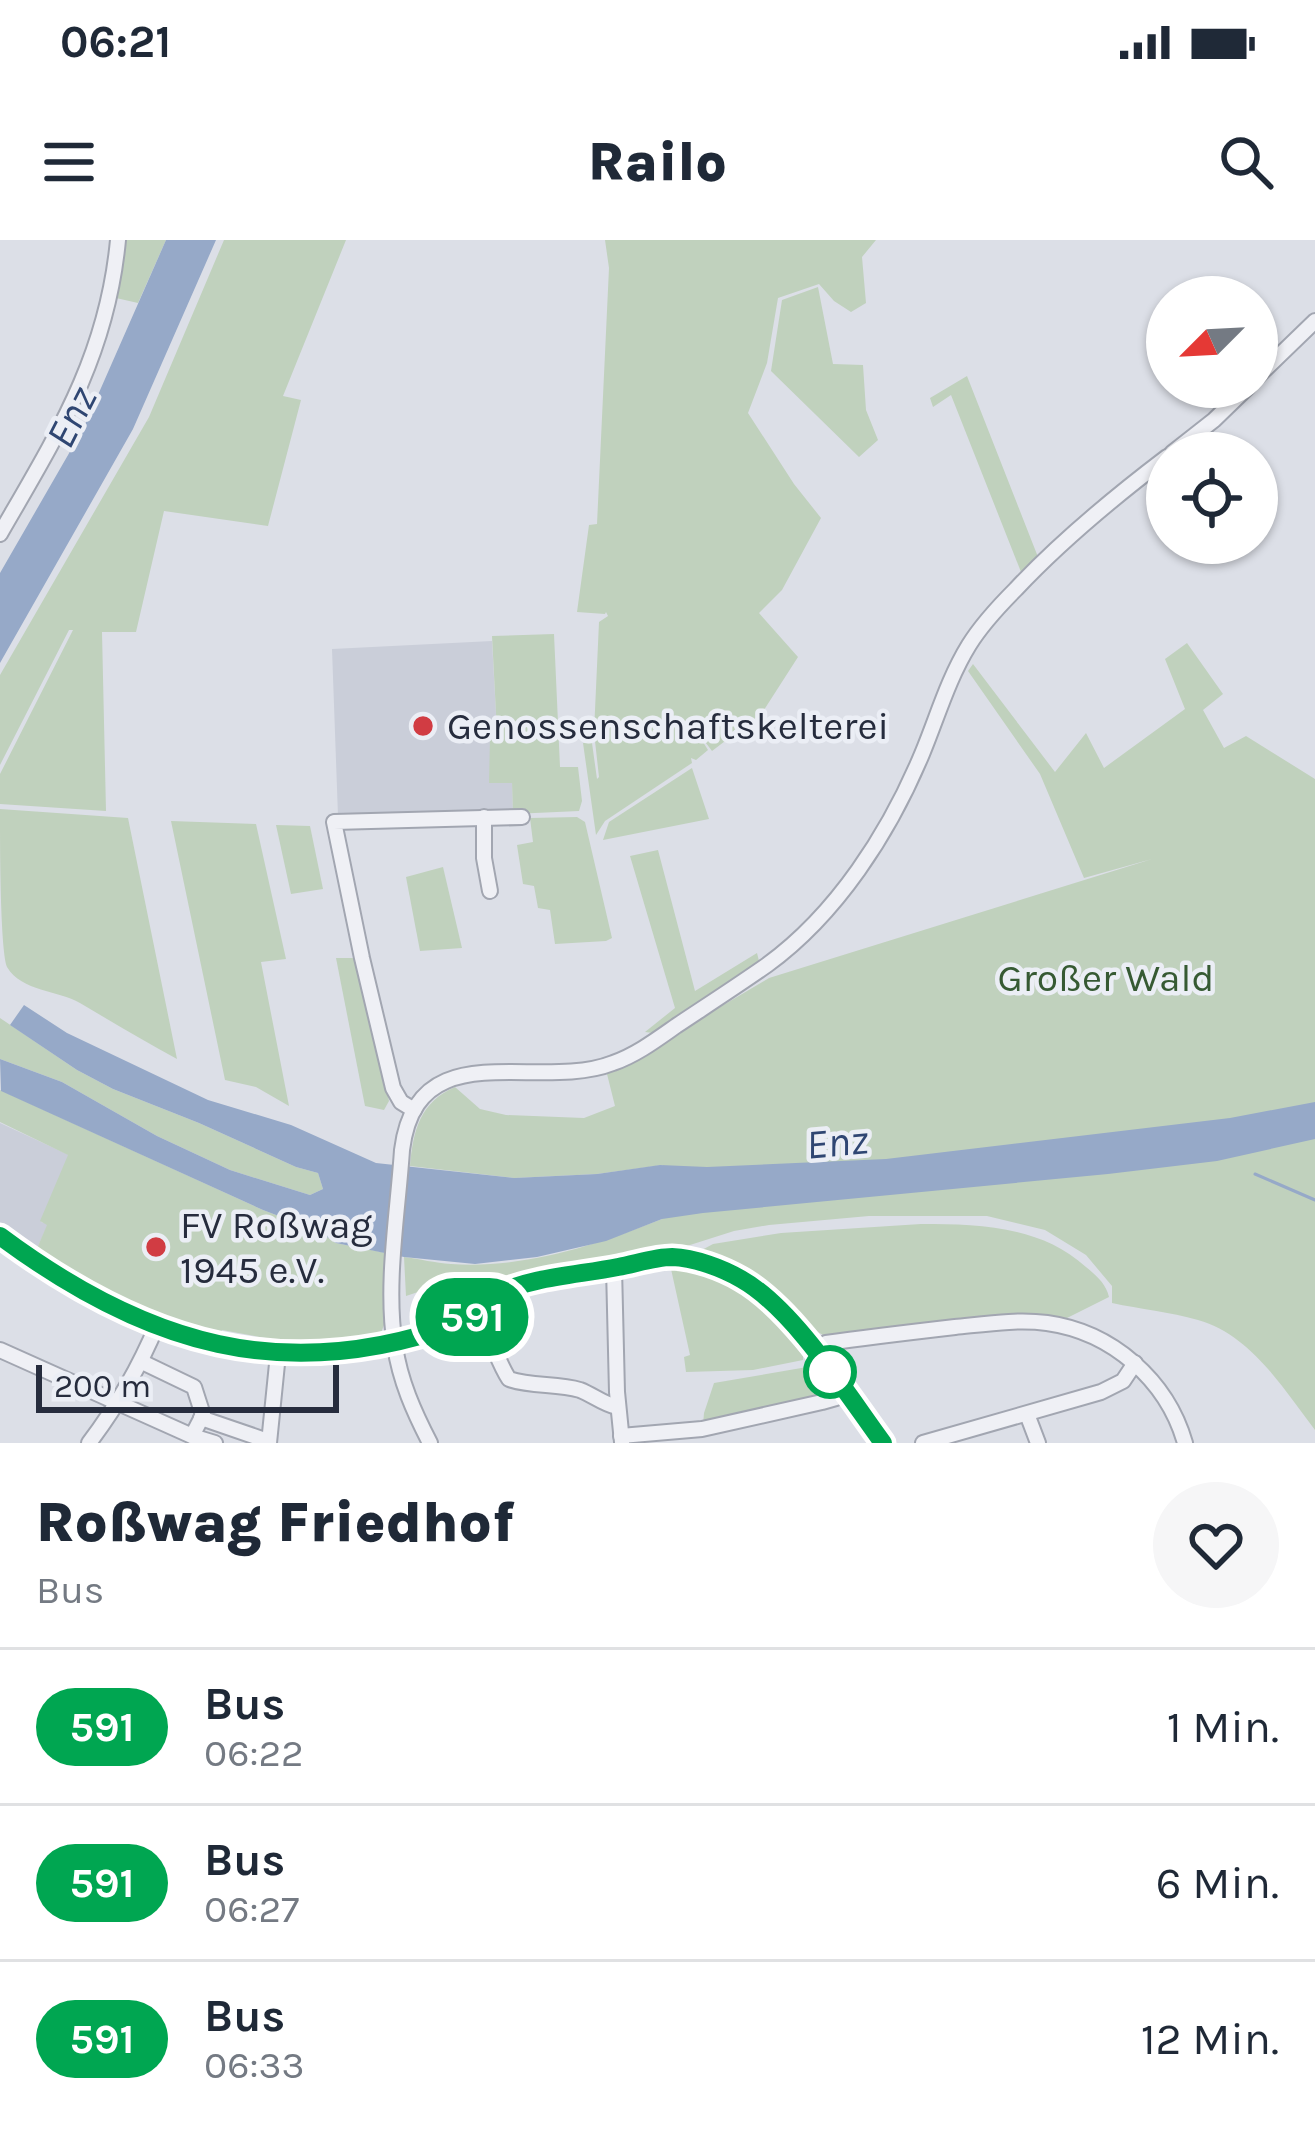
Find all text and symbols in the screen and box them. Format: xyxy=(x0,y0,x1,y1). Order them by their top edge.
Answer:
text: 06:21 xyxy=(60,16,171,68)
icon: menu xyxy=(36,129,102,195)
icon: search xyxy=(1213,129,1279,195)
text: Railo xyxy=(588,130,727,194)
north arrow xyxy=(1146,276,1278,408)
map controls xyxy=(1146,276,1278,564)
water label: Enz xyxy=(35,378,107,456)
button: locate xyxy=(1146,432,1278,564)
place label: Genossenschaftskelterei xyxy=(447,703,889,749)
marker: Genossenschaftskelterei xyxy=(410,713,436,739)
park label: Großer Wald xyxy=(998,955,1214,1001)
water label: Enz xyxy=(804,1114,870,1170)
place label: FV Roßwag 1945 e.V. xyxy=(180,1202,373,1293)
marker: FV Roßwag 1945 e.V. xyxy=(143,1234,169,1260)
line badge: 591 xyxy=(403,1278,541,1356)
text: 591 xyxy=(439,1292,505,1342)
unlabelled marker xyxy=(805,1347,855,1397)
scale bar xyxy=(36,1359,339,1412)
text: 200 m xyxy=(54,1367,151,1405)
button: heart xyxy=(1153,1482,1279,1608)
text: Roßwag Friedhof xyxy=(36,1489,515,1555)
text: Bus xyxy=(36,1567,104,1613)
text: Bus xyxy=(204,1678,285,1730)
text: 1 Min. xyxy=(1167,1701,1279,1753)
text: 591 xyxy=(69,1702,135,1752)
text: 06:22 xyxy=(204,1730,304,1776)
text: Bus xyxy=(204,1834,285,1886)
text: 6 Min. xyxy=(1156,1857,1279,1909)
text: 591 xyxy=(69,1858,135,1908)
text: 06:27 xyxy=(204,1886,299,1932)
text: Bus xyxy=(204,1990,285,2042)
text: 12 Min. xyxy=(1141,2013,1279,2065)
text: 591 xyxy=(69,2014,135,2064)
text: 06:33 xyxy=(204,2042,305,2088)

